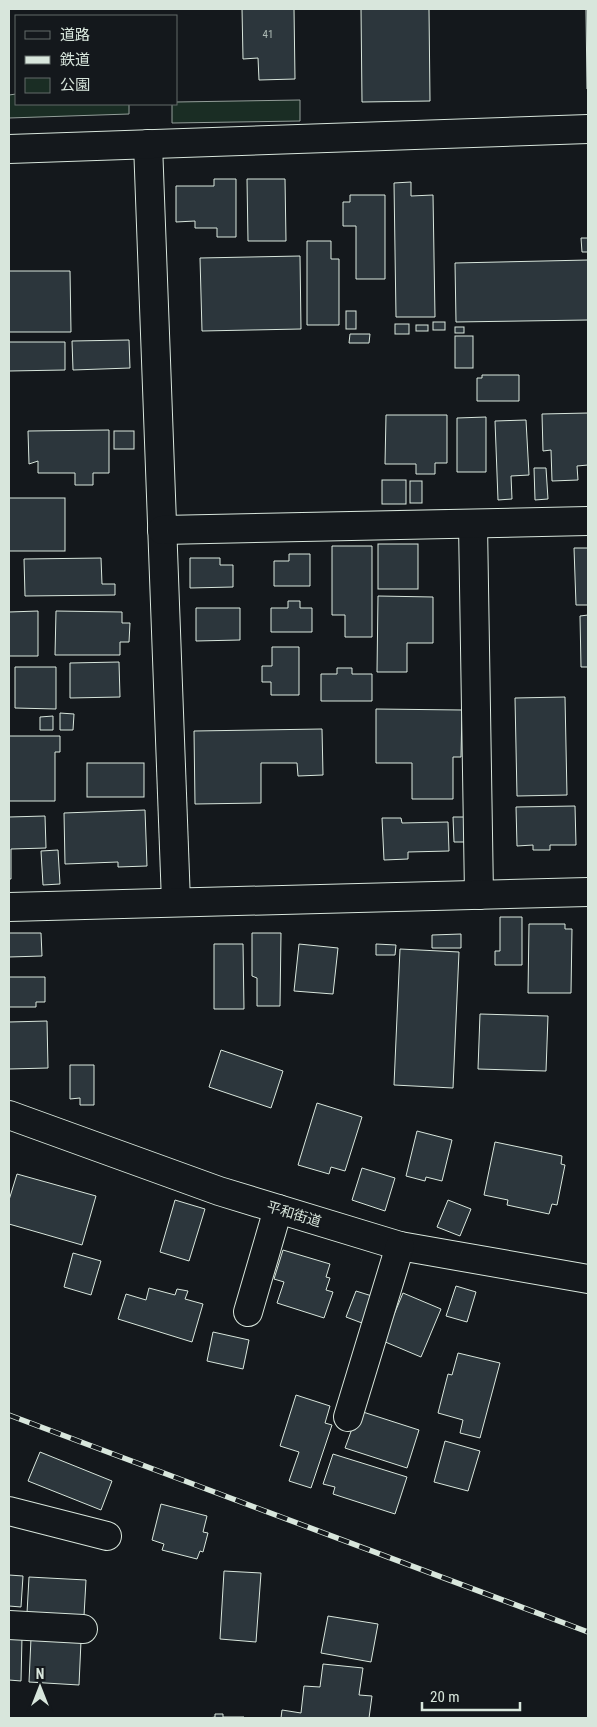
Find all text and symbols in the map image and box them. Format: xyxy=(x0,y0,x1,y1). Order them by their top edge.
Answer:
legend xyxy=(15,15,178,105)
text: 道路 xyxy=(60,26,90,44)
house number: 41 xyxy=(263,28,273,41)
text: 鉄道 xyxy=(60,51,90,69)
text: 公園 xyxy=(60,76,90,94)
street label: 平和街道 xyxy=(265,1198,323,1230)
north arrow xyxy=(15,1662,65,1712)
text: N xyxy=(36,1666,44,1682)
scale bar xyxy=(422,1680,520,1712)
text: 20 m xyxy=(430,1688,460,1706)

